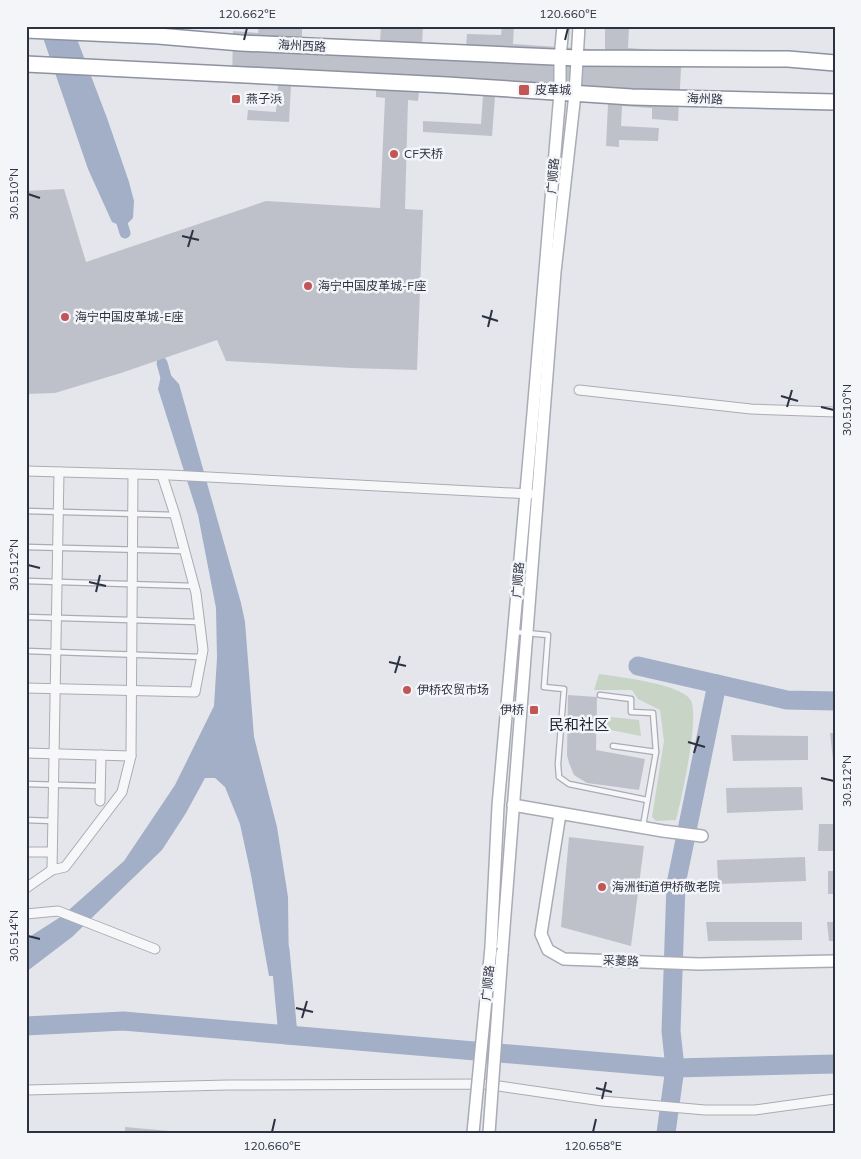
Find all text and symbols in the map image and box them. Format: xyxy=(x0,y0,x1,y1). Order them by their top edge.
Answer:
text: 120.662°E xyxy=(218,6,276,21)
text: 120.660°E xyxy=(539,6,597,21)
street label: 海州西路 xyxy=(278,37,326,54)
place label: 皮革城 xyxy=(535,82,571,97)
marker: 皮革城 xyxy=(517,83,531,97)
street label: 海州路 xyxy=(687,90,723,107)
place label: 燕子浜 xyxy=(246,91,282,106)
marker: 燕子浜 xyxy=(230,93,242,105)
place label: CF天桥 xyxy=(404,146,443,161)
marker: CF天桥 xyxy=(388,148,400,160)
street label: 广顺路 xyxy=(543,157,562,195)
text: 30.510°N xyxy=(6,168,21,220)
place label: 海宁中国皮革城-F座 xyxy=(318,278,426,293)
marker: 海宁中国皮革城-F座 xyxy=(302,280,314,292)
place label: 海宁中国皮革城-E座 xyxy=(75,309,183,324)
marker: 海宁中国皮革城-E座 xyxy=(59,311,71,323)
text: 30.510°N xyxy=(839,384,854,436)
text: 30.512°N xyxy=(6,539,21,591)
street label: 广顺路 xyxy=(508,561,527,599)
place label: 伊桥农贸市场 xyxy=(417,682,489,697)
marker: 伊桥农贸市场 xyxy=(401,684,413,696)
place label: 伊桥 xyxy=(500,702,524,717)
marker: 伊桥 xyxy=(528,704,540,716)
district label: 民和社区 xyxy=(549,715,609,734)
text: 30.512°N xyxy=(839,755,854,807)
place label: 海洲街道伊桥敬老院 xyxy=(612,879,720,894)
marker: 海洲街道伊桥敬老院 xyxy=(596,881,608,893)
text: 30.514°N xyxy=(6,910,21,962)
street label: 采菱路 xyxy=(603,952,639,969)
street label: 广顺路 xyxy=(478,964,497,1002)
text: 120.660°E xyxy=(243,1138,301,1153)
text: 120.658°E xyxy=(564,1138,622,1153)

